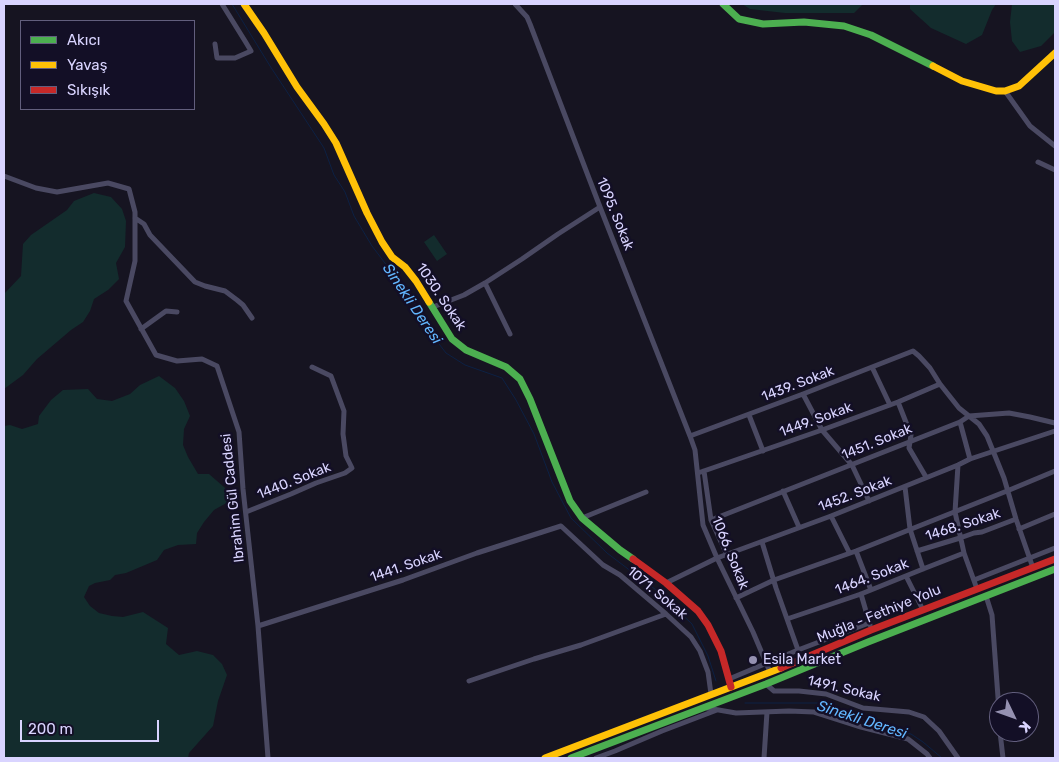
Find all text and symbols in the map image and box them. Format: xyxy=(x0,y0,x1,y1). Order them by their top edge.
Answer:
legend xyxy=(20,20,195,110)
text: Akıcı xyxy=(67,31,100,49)
text: Yavaş xyxy=(67,56,107,74)
text: Sıkışık xyxy=(67,81,110,99)
street label: 1095. Sokak xyxy=(593,175,637,253)
water label: Sinekli Deresi xyxy=(378,260,446,348)
street label: 1030. Sokak xyxy=(412,260,470,334)
street label: 1439. Sokak xyxy=(759,362,837,406)
street label: 1449. Sokak xyxy=(777,399,855,441)
street label: 1451. Sokak xyxy=(839,420,915,464)
street label: Ibrahim Gül Caddesi xyxy=(218,433,248,563)
street label: 1440. Sokak xyxy=(255,459,333,503)
street label: 1452. Sokak xyxy=(816,472,894,516)
street label: 1468. Sokak xyxy=(923,505,1003,545)
street label: 1066. Sokak xyxy=(708,514,752,592)
street label: 1441. Sokak xyxy=(368,546,444,586)
street label: 1464. Sokak xyxy=(833,555,911,599)
street label: 1071. Sokak xyxy=(623,563,691,623)
street label: Muğla - Fethiye Yolu xyxy=(814,581,944,647)
place label: Esila Market xyxy=(763,652,841,668)
marker: Esila Market xyxy=(747,654,759,666)
street label: 1491. Sokak xyxy=(806,672,882,706)
north arrow xyxy=(989,692,1039,742)
water label: Sinekli Deresi xyxy=(815,697,909,743)
scale bar xyxy=(22,710,161,742)
text: K xyxy=(1015,718,1034,736)
text: 200 m xyxy=(28,720,73,738)

